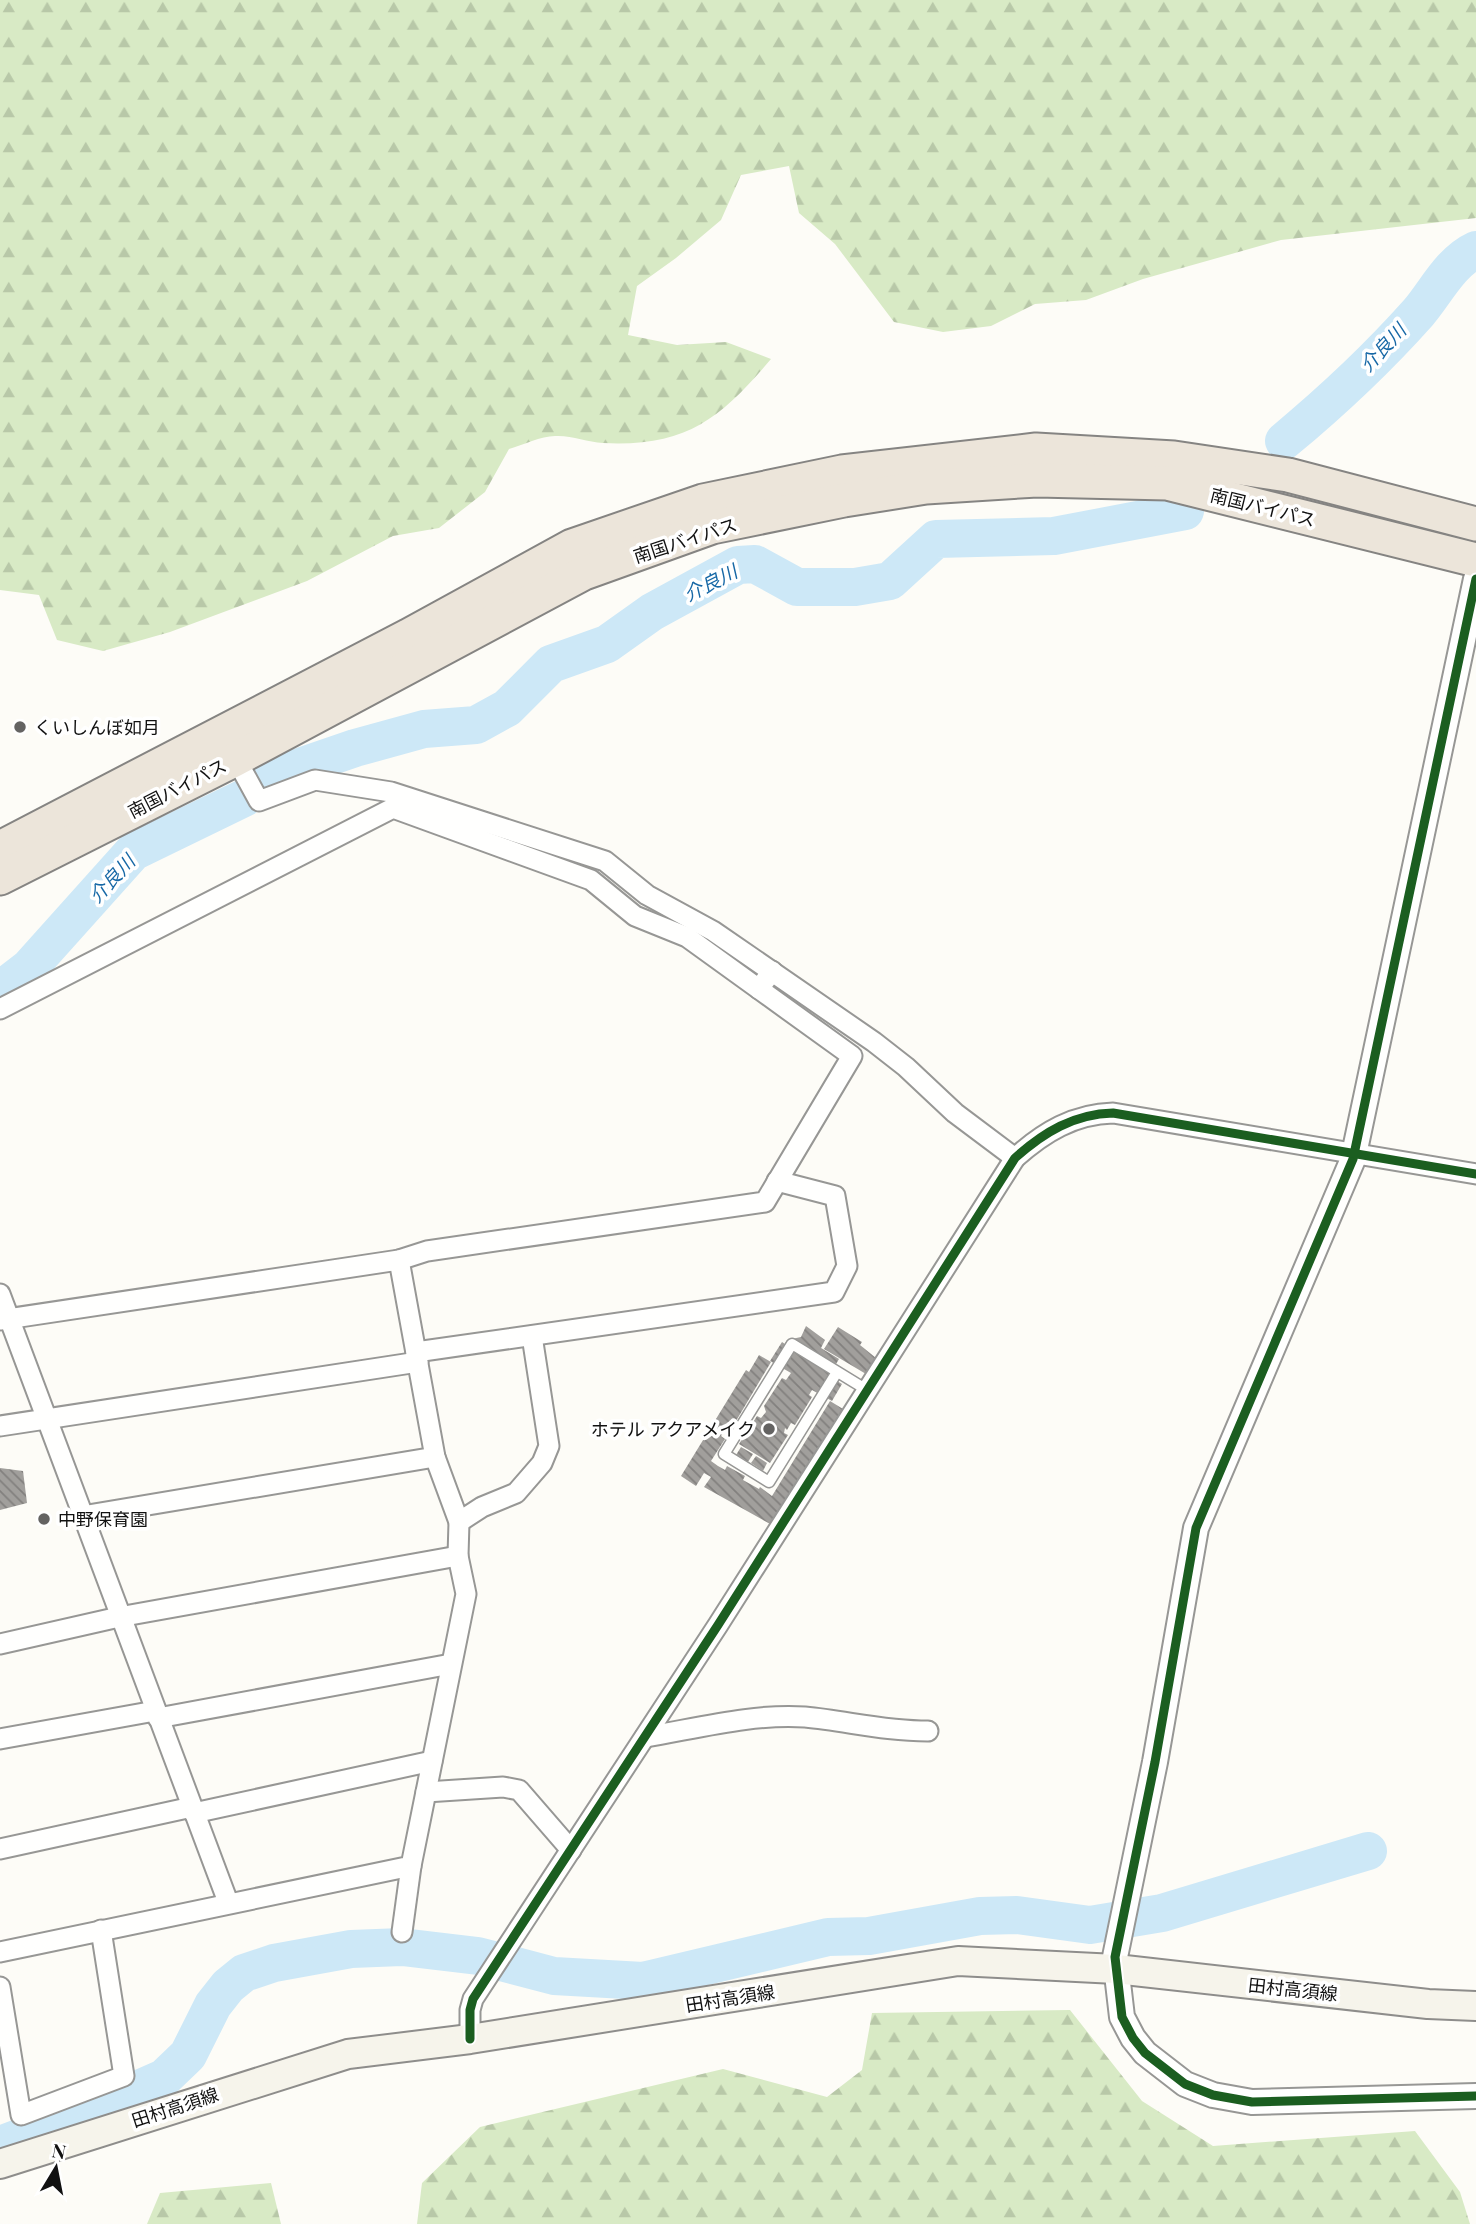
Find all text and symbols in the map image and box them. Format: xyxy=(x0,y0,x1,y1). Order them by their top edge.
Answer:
water label: 介良川 xyxy=(1353,316,1412,377)
street label: 南国バイパス xyxy=(1208,482,1318,532)
street label: 南国バイパス xyxy=(630,512,740,568)
water label: 介良川 xyxy=(679,557,743,607)
place label: くいしんぼ如月 xyxy=(34,715,160,739)
marker: くいしんぼ如月 xyxy=(12,719,28,735)
street label: 南国バイパス xyxy=(124,753,230,823)
water label: 介良川 xyxy=(82,847,141,908)
place label: ホテル アクアメイク xyxy=(591,1417,755,1441)
marker: ホテル アクアメイク xyxy=(761,1421,777,1437)
place label: 中野保育園 xyxy=(58,1507,148,1531)
marker: 中野保育園 xyxy=(36,1511,52,1527)
street label: 田村高須線 xyxy=(1247,1972,1339,2006)
street label: 田村高須線 xyxy=(684,1979,776,2017)
street label: 田村高須線 xyxy=(128,2082,222,2132)
north arrow xyxy=(21,2133,91,2203)
text: N xyxy=(50,2136,68,2164)

